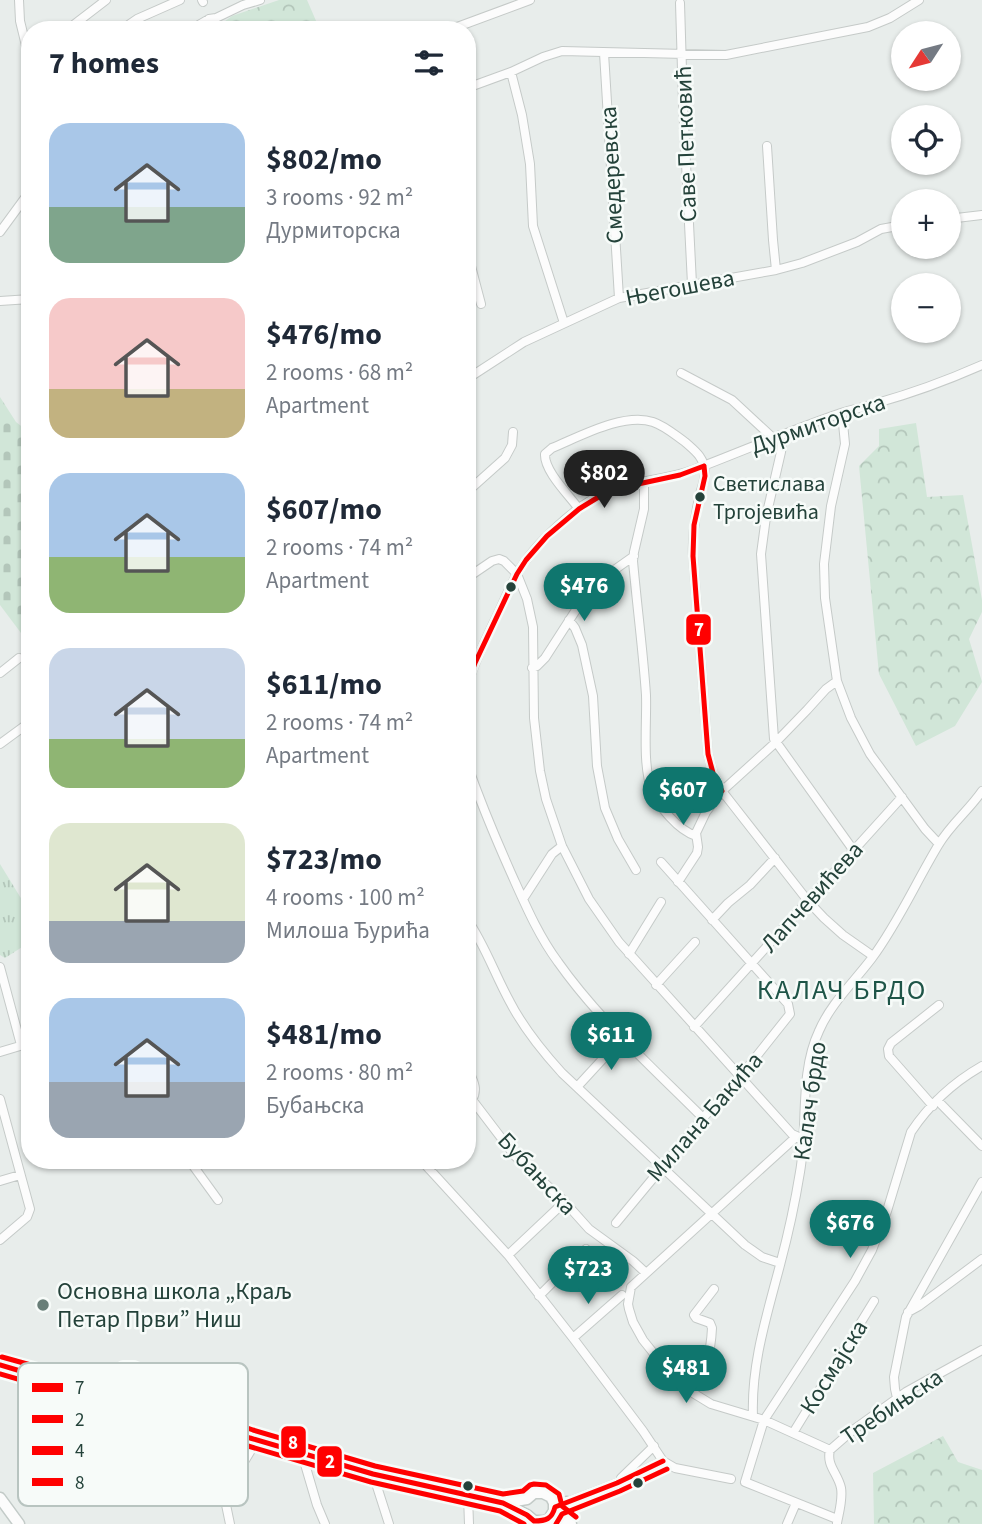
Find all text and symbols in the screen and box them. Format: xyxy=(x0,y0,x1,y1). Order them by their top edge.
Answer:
north arrow xyxy=(891,21,961,91)
map controls xyxy=(891,21,961,343)
text: 7 homes xyxy=(49,42,159,85)
icon: filters xyxy=(410,44,448,82)
street label: Саве Петковић xyxy=(666,65,706,223)
street label: Смедеревска xyxy=(591,105,633,245)
button: locate xyxy=(891,105,961,175)
text: $802/mo xyxy=(266,138,382,181)
icon: home xyxy=(105,151,189,235)
text: 3 rooms · 92 m² xyxy=(266,181,413,214)
button: + xyxy=(891,189,961,259)
text: Дурмиторска xyxy=(266,214,401,247)
street label: Његошева xyxy=(623,260,737,316)
button: − xyxy=(891,273,961,343)
text: $476/mo xyxy=(266,313,382,356)
icon: home xyxy=(105,326,189,410)
text: 2 rooms · 68 m² xyxy=(266,356,413,389)
street label: Дурмиторска xyxy=(746,385,890,463)
text: Apartment xyxy=(266,389,369,422)
pin: $802 xyxy=(563,450,645,510)
text: $802 xyxy=(580,456,628,489)
place label: Светислава Тргојевића xyxy=(713,468,825,528)
text: $607/mo xyxy=(266,488,382,531)
marker: Светислава Тргојевића xyxy=(693,490,707,504)
icon: home xyxy=(105,501,189,585)
text: 2 rooms · 74 m² xyxy=(266,531,413,564)
text: Apartment xyxy=(266,564,369,597)
pin: $476 xyxy=(543,564,625,623)
text: $476 xyxy=(560,569,608,602)
unlabelled marker xyxy=(504,580,518,594)
line badge: 7 xyxy=(685,613,712,646)
text: 7 xyxy=(694,617,704,644)
text: $611/mo xyxy=(266,663,382,706)
icon: home xyxy=(105,676,189,760)
text: 2 rooms · 74 m² xyxy=(266,706,413,739)
text: Apartment xyxy=(266,739,369,772)
pin: $607 xyxy=(642,768,724,827)
text: $607 xyxy=(659,773,707,806)
street label: Лапчевићева xyxy=(752,833,872,961)
text: $723/mo xyxy=(266,838,382,881)
icon: home xyxy=(105,851,189,935)
text: 4 rooms · 100 m² xyxy=(266,881,425,914)
text: Милоша Ђурића xyxy=(266,914,430,947)
district label: КАЛАЧ БРДО xyxy=(757,970,927,1010)
pin: $611 xyxy=(570,1012,652,1072)
text: $481/mo xyxy=(266,1013,382,1056)
text: $611 xyxy=(587,1018,635,1051)
icon: home xyxy=(105,1026,189,1110)
street label: Калач брдо xyxy=(784,1039,836,1163)
street label: Милана Бакића xyxy=(638,1044,772,1190)
text: 2 rooms · 80 m² xyxy=(266,1056,413,1089)
text: Бубањска xyxy=(266,1089,364,1122)
street label: Бубањска xyxy=(489,1125,585,1223)
pin: $676 xyxy=(809,1200,891,1260)
text: $676 xyxy=(826,1206,874,1239)
pin: $723 xyxy=(547,1246,629,1306)
text: $723 xyxy=(564,1252,612,1285)
place label: Основна школа „Краљ Петар Први” Ниш xyxy=(57,1274,292,1337)
marker: Основна школа „Краљ Петар Први” Ниш xyxy=(35,1297,51,1313)
street label: Космајска xyxy=(791,1313,877,1421)
pin: $481 xyxy=(645,1346,727,1405)
text: $481 xyxy=(662,1351,710,1384)
street label: Требињска xyxy=(834,1360,950,1454)
legend xyxy=(18,1363,248,1506)
text: 7 xyxy=(75,1375,84,1402)
text: 2 xyxy=(75,1407,84,1434)
line badge: 8 xyxy=(280,1425,307,1459)
text: 8 xyxy=(288,1430,298,1457)
text: 4 xyxy=(75,1438,84,1465)
line badge: 2 xyxy=(316,1445,343,1478)
text: 2 xyxy=(325,1449,335,1476)
text: 8 xyxy=(75,1470,84,1497)
unlabelled marker xyxy=(631,1476,645,1490)
unlabelled marker xyxy=(461,1479,475,1493)

